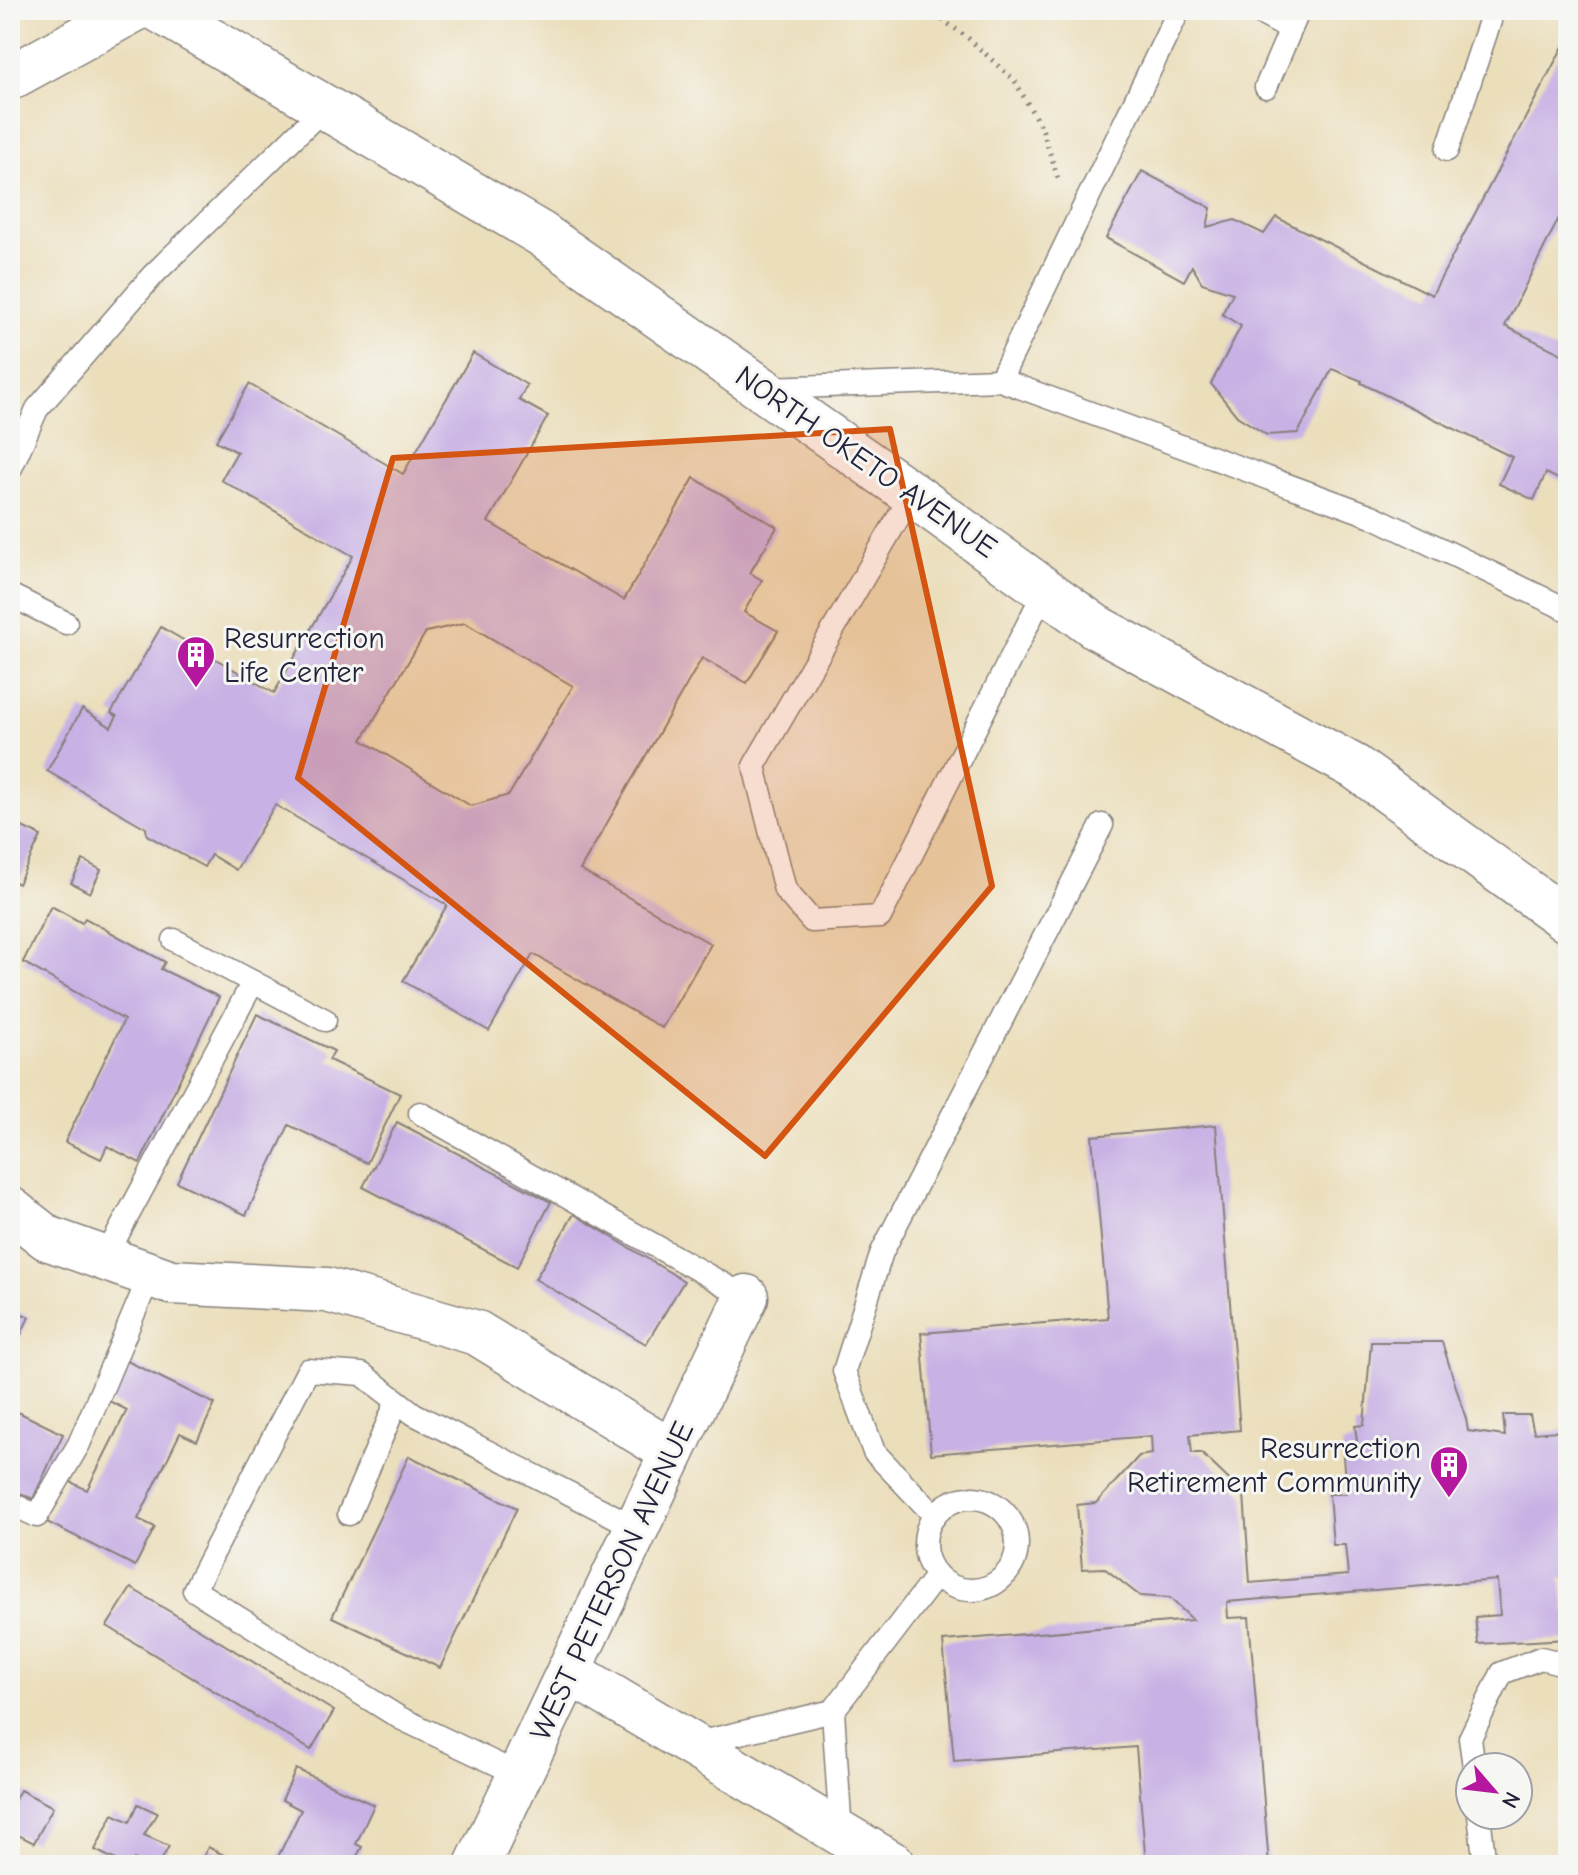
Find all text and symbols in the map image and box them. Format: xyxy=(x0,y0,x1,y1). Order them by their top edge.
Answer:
street label: NORTH OKETO AVENUE xyxy=(729,359,1003,565)
place label: Resurrection Life Center xyxy=(224,621,385,690)
building icon: Resurrection Life Center xyxy=(175,634,217,689)
street label: WEST PETERSON AVENUE xyxy=(523,1416,701,1746)
place label: Resurrection Retirement Community xyxy=(1127,1431,1422,1500)
building icon: Resurrection Retirement Community xyxy=(1428,1444,1470,1499)
north arrow xyxy=(1454,1751,1534,1831)
text: N xyxy=(1496,1787,1526,1812)

